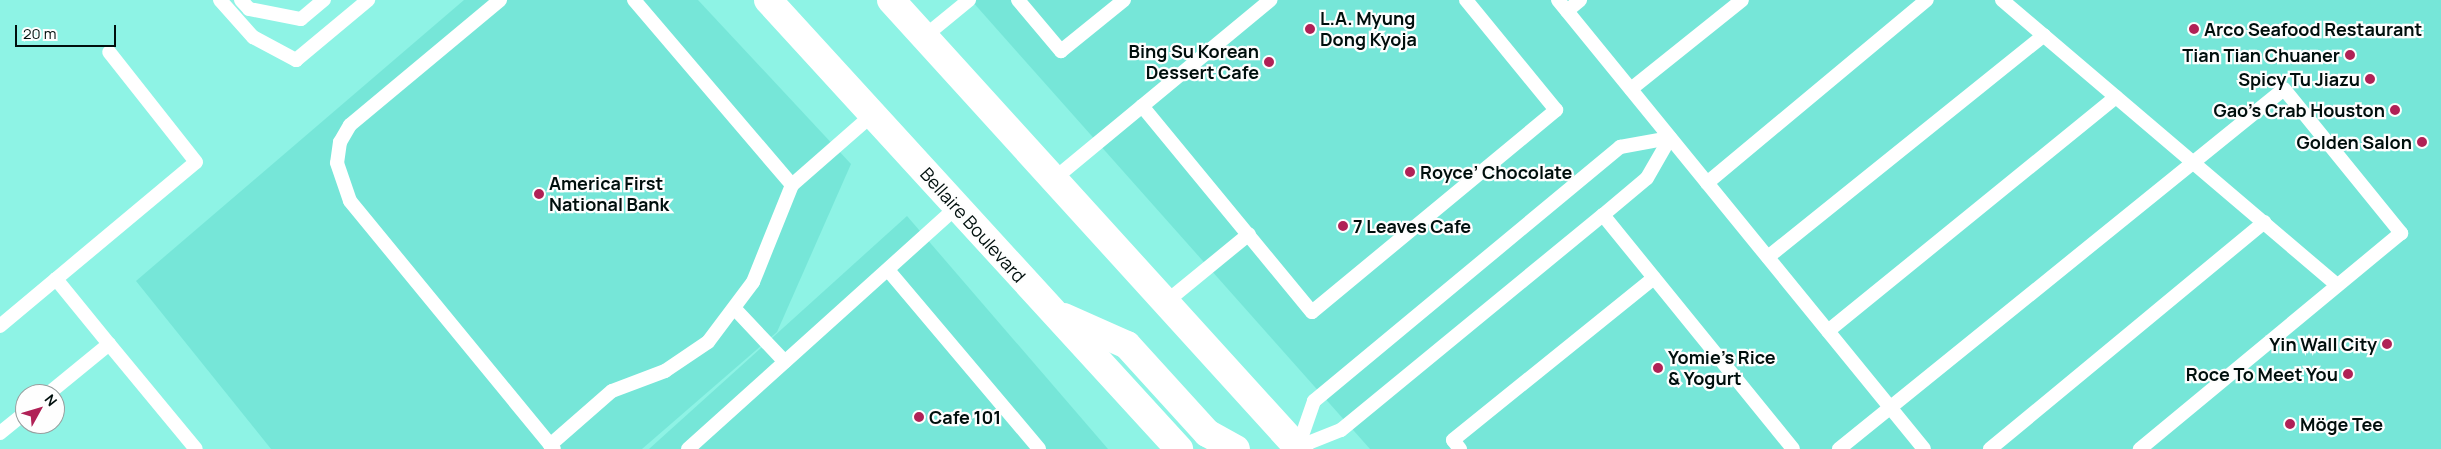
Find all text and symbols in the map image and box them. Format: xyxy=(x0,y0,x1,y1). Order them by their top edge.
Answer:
place label: L.A. Myung Dong Kyoja xyxy=(1320,8,1417,50)
scale bar xyxy=(18,15,119,47)
place label: Arco Seafood Restaurant xyxy=(2204,18,2422,40)
text: 20 m xyxy=(23,23,56,44)
marker: L.A. Myung Dong Kyoja xyxy=(1304,23,1316,35)
marker: Arco Seafood Restaurant xyxy=(2188,23,2200,35)
place label: Bing Su Korean Dessert Cafe xyxy=(1129,41,1259,84)
place label: Tian Tian Chuaner xyxy=(2182,44,2340,66)
marker: Tian Tian Chuaner xyxy=(2344,49,2356,61)
marker: Bing Su Korean Dessert Cafe xyxy=(1263,56,1275,68)
place label: Spicy Tu Jiazu xyxy=(2238,68,2360,90)
marker: Spicy Tu Jiazu xyxy=(2364,73,2376,85)
place label: Gao’s Crab Houston xyxy=(2214,99,2385,121)
marker: Gao’s Crab Houston xyxy=(2389,104,2401,116)
place label: Golden Salon xyxy=(2296,131,2412,153)
marker: Golden Salon xyxy=(2416,136,2428,148)
place label: Royce’ Chocolate xyxy=(1420,161,1572,183)
street label: Bellaire Boulevard xyxy=(916,163,1030,287)
marker: Royce’ Chocolate xyxy=(1404,166,1416,178)
place label: America First National Bank xyxy=(549,173,669,215)
marker: America First National Bank xyxy=(533,188,545,200)
place label: 7 Leaves Cafe xyxy=(1353,215,1471,237)
marker: 7 Leaves Cafe xyxy=(1337,220,1349,232)
place label: Yin Wall City xyxy=(2269,333,2377,355)
marker: Yin Wall City xyxy=(2381,338,2393,350)
place label: Yomie’s Rice & Yogurt xyxy=(1668,347,1776,389)
marker: Yomie’s Rice & Yogurt xyxy=(1652,362,1664,374)
place label: Roce To Meet You xyxy=(2186,363,2338,385)
marker: Roce To Meet You xyxy=(2342,368,2354,380)
north arrow xyxy=(15,384,65,434)
text: N xyxy=(41,390,62,410)
place label: Cafe 101 xyxy=(929,406,1001,428)
marker: Cafe 101 xyxy=(913,411,925,423)
place label: Möge Tee xyxy=(2300,413,2383,435)
marker: Möge Tee xyxy=(2284,418,2296,430)

